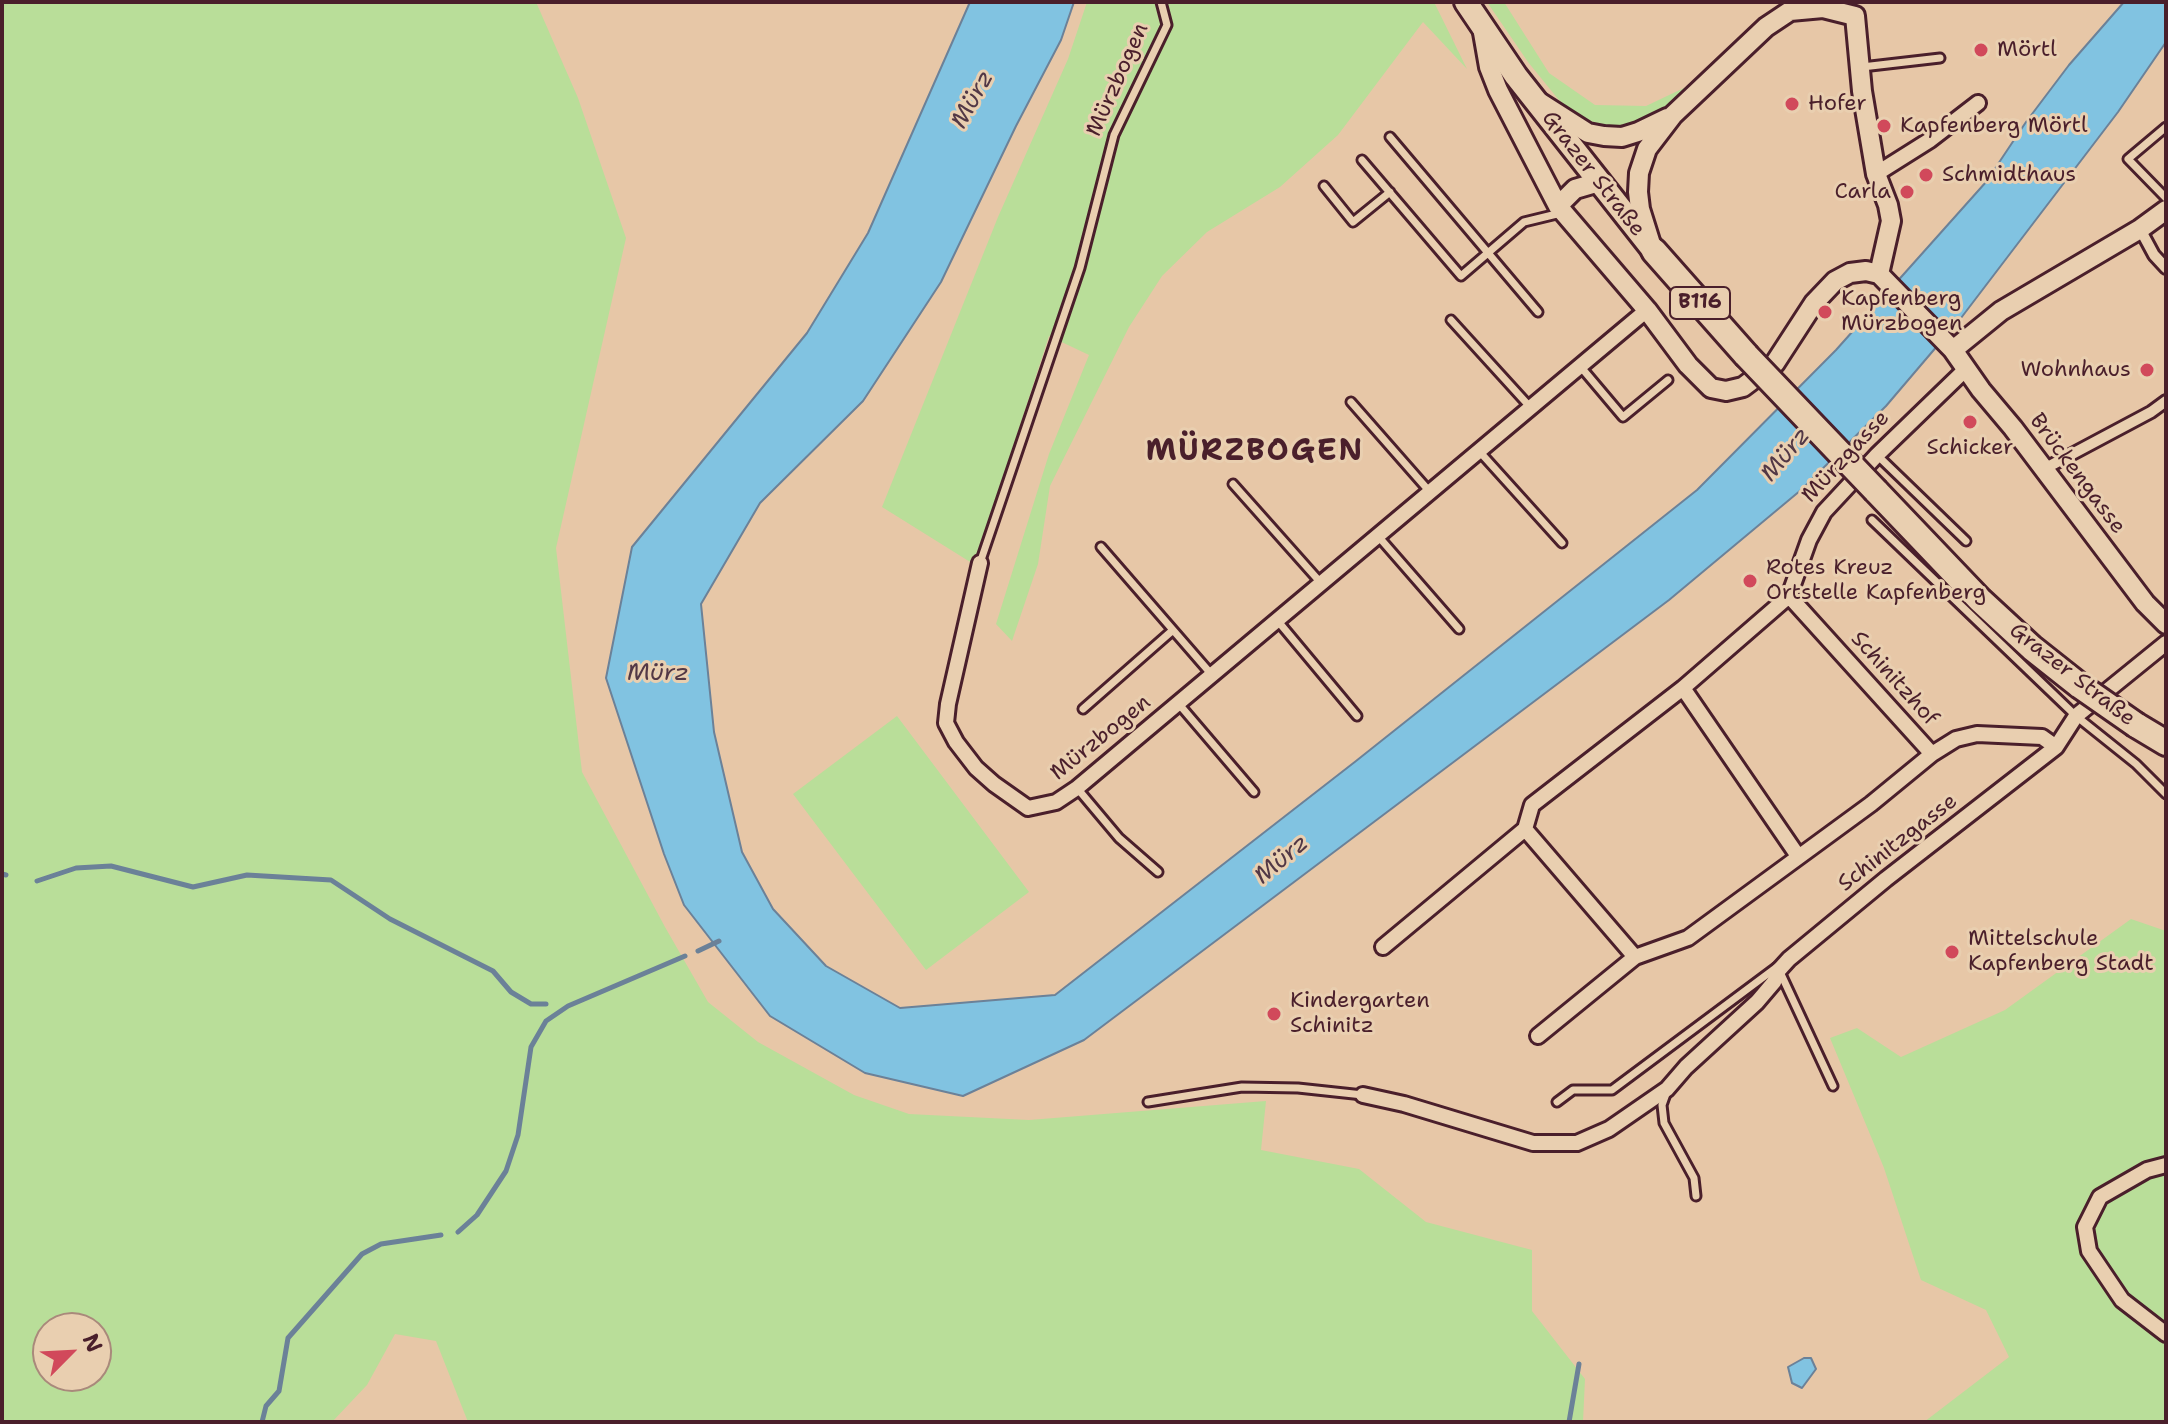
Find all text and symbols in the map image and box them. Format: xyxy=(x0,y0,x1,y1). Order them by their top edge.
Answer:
street label: Mürzbogen xyxy=(1081,19,1155,141)
place label: Mörtl xyxy=(1997,37,2057,63)
marker: Mörtl xyxy=(1972,41,1990,59)
water label: Mürz xyxy=(945,66,1001,134)
place label: Hofer xyxy=(1808,91,1867,117)
marker: Hofer xyxy=(1783,95,1801,113)
street label: Grazer Straße xyxy=(1536,106,1650,242)
place label: Kapfenberg Mörtl xyxy=(1900,113,2088,139)
marker: Kapfenberg Mörtl xyxy=(1875,117,1893,135)
place label: Schmidthaus xyxy=(1942,162,2076,188)
marker: Schmidthaus xyxy=(1917,166,1935,184)
place label: Carla xyxy=(1834,179,1891,205)
marker: Carla xyxy=(1898,183,1916,201)
place label: Kapfenberg Mürzbogen xyxy=(1841,286,1962,338)
road number: B116 xyxy=(1670,287,1730,319)
marker: Kapfenberg Mürzbogen xyxy=(1816,303,1834,321)
place label: Wohnhaus xyxy=(2020,357,2131,383)
marker: Wohnhaus xyxy=(2138,361,2156,379)
street label: Mürzgasse xyxy=(1797,405,1895,509)
street label: Brückengasse xyxy=(2023,409,2131,539)
marker: Schicker xyxy=(1961,413,1979,431)
water label: Mürz xyxy=(1755,422,1817,488)
district label: MÜRZBOGEN xyxy=(1146,434,1364,470)
place label: Schicker xyxy=(1927,435,2013,461)
place label: Rotes Kreuz Ortstelle Kapfenberg xyxy=(1766,555,1986,606)
marker: Rotes Kreuz Ortstelle Kapfenberg xyxy=(1741,572,1759,590)
street label: Grazer Straße xyxy=(2004,618,2140,732)
street label: Schinitzhof xyxy=(1845,626,1943,732)
water label: Mürz xyxy=(627,660,689,688)
street label: Mürzbogen xyxy=(1046,690,1156,786)
street label: Schinitzgasse xyxy=(1833,788,1963,898)
water label: Mürz xyxy=(1249,829,1315,891)
place label: Mittelschule Kapfenberg Stadt xyxy=(1968,926,2154,978)
marker: Mittelschule Kapfenberg Stadt xyxy=(1943,943,1961,961)
place label: Kindergarten Schinitz xyxy=(1290,988,1430,1040)
marker: Kindergarten Schinitz xyxy=(1265,1005,1283,1023)
north arrow xyxy=(32,1312,112,1392)
text: N xyxy=(76,1329,109,1357)

